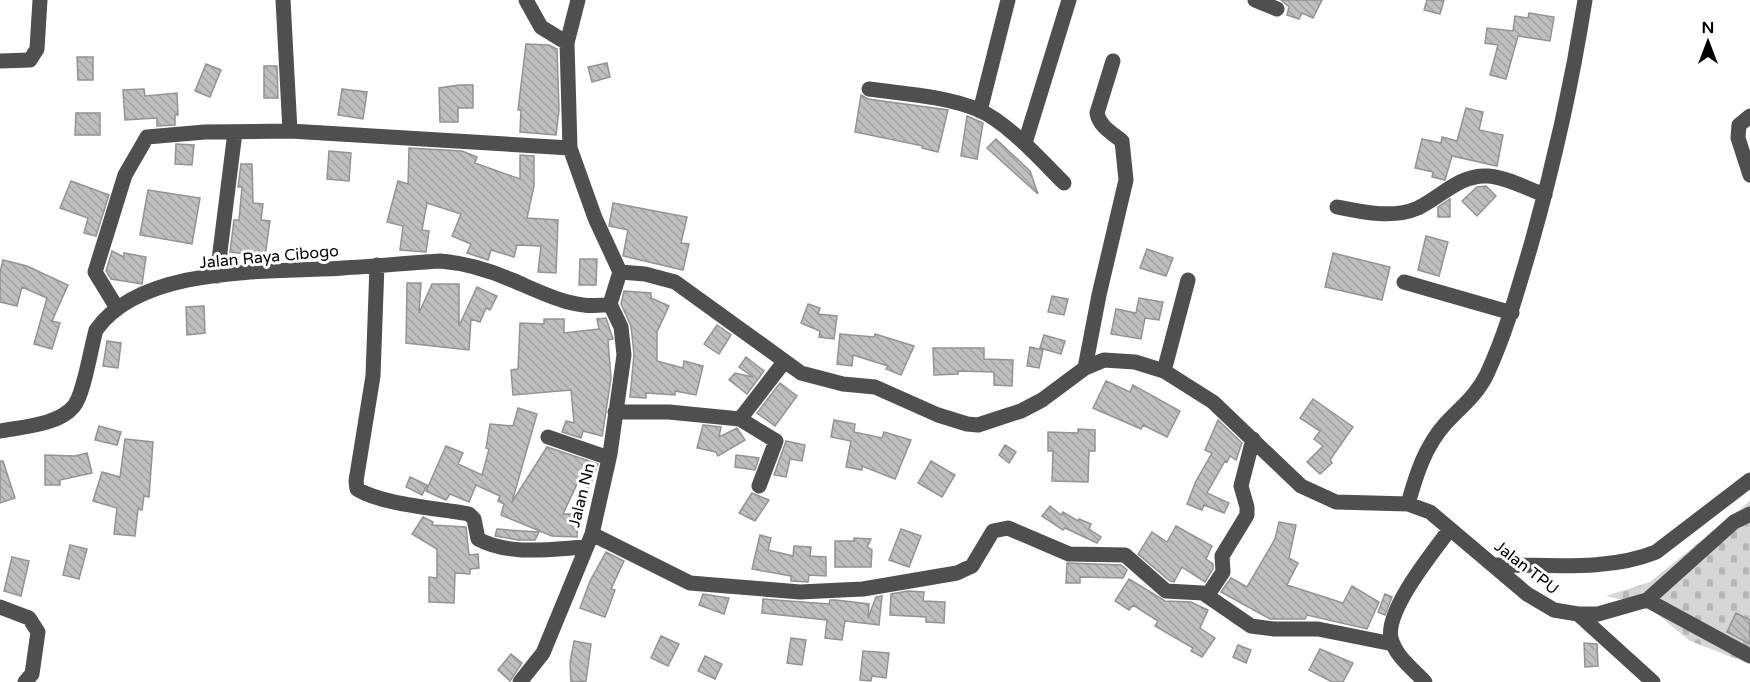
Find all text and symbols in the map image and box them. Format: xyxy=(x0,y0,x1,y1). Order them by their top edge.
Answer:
north arrow xyxy=(1678,12,1738,72)
text: N xyxy=(1702,18,1714,38)
street label: Jalan Raya Cibogo xyxy=(198,241,340,273)
street label: Jalan Nn xyxy=(564,461,600,530)
street label: Jalan TPU xyxy=(1490,537,1562,599)

